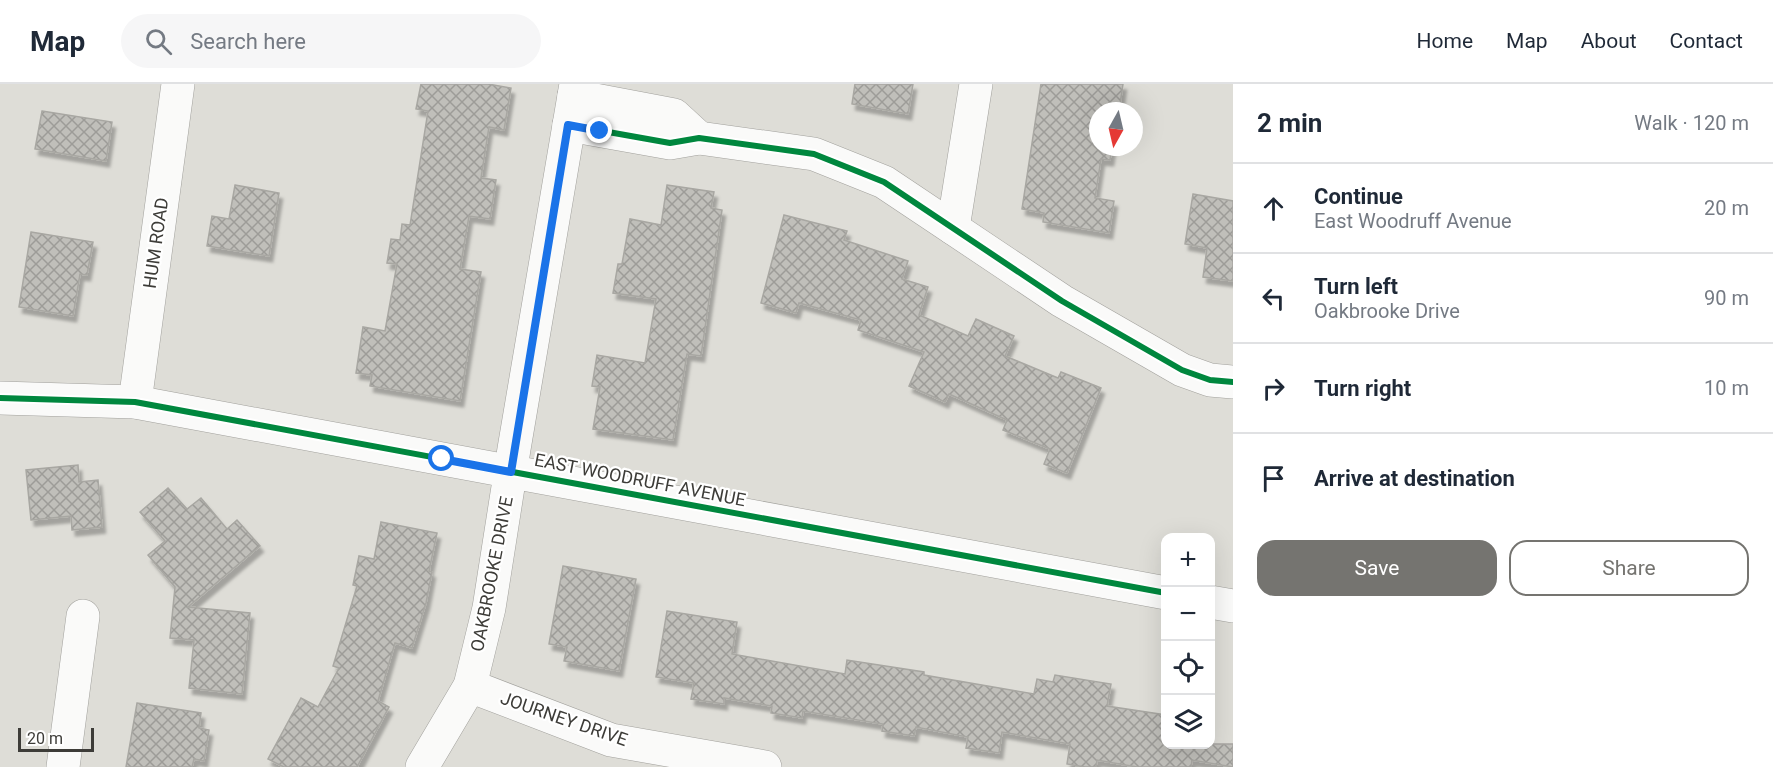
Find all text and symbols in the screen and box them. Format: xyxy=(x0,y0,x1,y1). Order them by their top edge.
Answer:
search box xyxy=(121,14,541,68)
text: Map xyxy=(30,25,85,58)
icon: search xyxy=(142,25,175,58)
text: Search here xyxy=(190,29,306,54)
text: Home xyxy=(1417,29,1473,53)
text: Map xyxy=(1506,29,1548,53)
text: About xyxy=(1581,29,1637,53)
text: Contact xyxy=(1670,29,1743,53)
north arrow xyxy=(1089,102,1143,156)
text: 2 min xyxy=(1257,108,1322,138)
text: Walk · 120 m xyxy=(1634,111,1749,135)
route end xyxy=(586,117,612,143)
text: Continue xyxy=(1314,184,1403,209)
icon: ahead xyxy=(1257,192,1290,225)
street label: HUM ROAD xyxy=(139,196,172,290)
text: 20 m xyxy=(1704,196,1749,220)
text: East Woodruff Avenue xyxy=(1314,209,1512,233)
text: Turn left xyxy=(1314,274,1398,299)
icon: left xyxy=(1257,282,1290,315)
text: 90 m xyxy=(1704,286,1749,310)
text: Oakbrooke Drive xyxy=(1314,299,1460,323)
icon: right xyxy=(1257,372,1290,405)
text: Turn right xyxy=(1314,376,1411,401)
text: 10 m xyxy=(1704,376,1749,400)
route start xyxy=(428,445,454,471)
street label: EAST WOODRUFF AVENUE xyxy=(533,449,747,510)
icon: arrive xyxy=(1257,462,1290,495)
text: Arrive at destination xyxy=(1314,466,1515,491)
street label: OAKBROOKE DRIVE xyxy=(466,494,517,653)
map controls xyxy=(1161,533,1215,749)
button: + xyxy=(1161,533,1215,587)
button: Save xyxy=(1257,540,1497,596)
button: Share xyxy=(1509,540,1749,596)
button: − xyxy=(1161,587,1215,641)
button: locate xyxy=(1161,641,1215,695)
street label: JOURNEY DRIVE xyxy=(498,687,630,750)
button: layers xyxy=(1161,695,1215,749)
scale bar xyxy=(18,725,94,752)
text: 20 m xyxy=(27,729,63,748)

